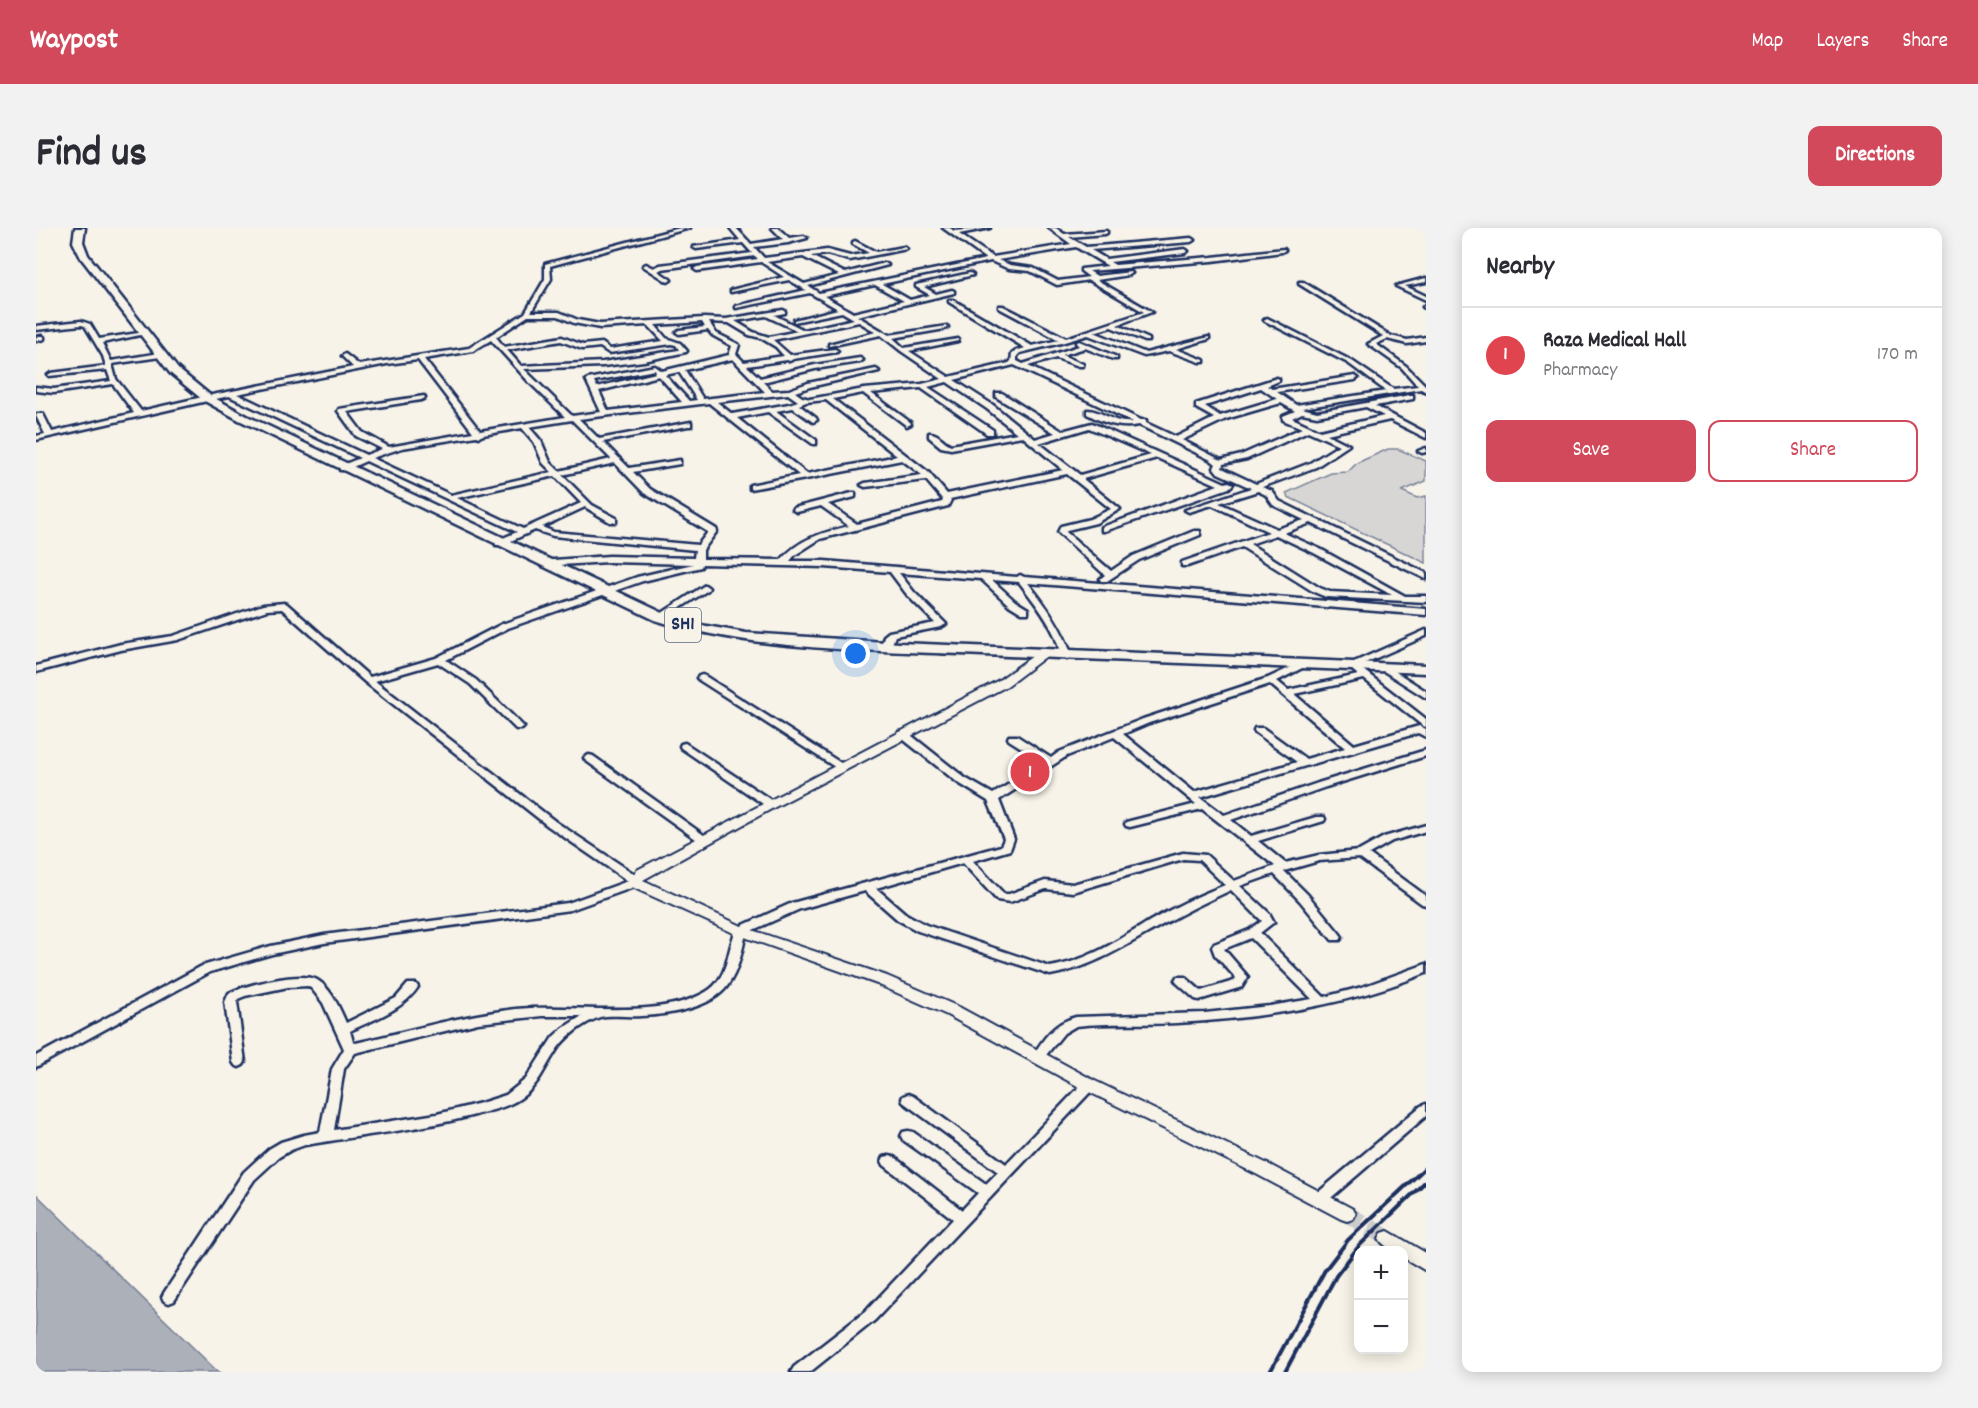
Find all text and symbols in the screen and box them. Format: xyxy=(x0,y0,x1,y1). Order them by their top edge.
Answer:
text: Waypost xyxy=(30,22,118,62)
text: Map xyxy=(1752,27,1783,57)
text: Layers xyxy=(1816,27,1869,57)
text: Share xyxy=(1902,27,1948,57)
text: Find us xyxy=(36,126,147,186)
button: Directions xyxy=(1808,126,1942,186)
text: Nearby xyxy=(1486,249,1554,286)
text: Raza Medical Hall xyxy=(1543,326,1686,357)
text: 1 xyxy=(1503,341,1508,369)
text: 170 m xyxy=(1877,341,1918,369)
text: Pharmacy xyxy=(1543,357,1617,385)
button: Save xyxy=(1486,420,1696,482)
button: Share xyxy=(1708,420,1918,482)
road number: SH1 xyxy=(665,608,701,642)
your location xyxy=(841,639,870,668)
pin: 1 xyxy=(1010,750,1050,794)
map controls xyxy=(1354,1246,1408,1354)
button: + xyxy=(1354,1246,1408,1300)
button: − xyxy=(1354,1300,1408,1354)

